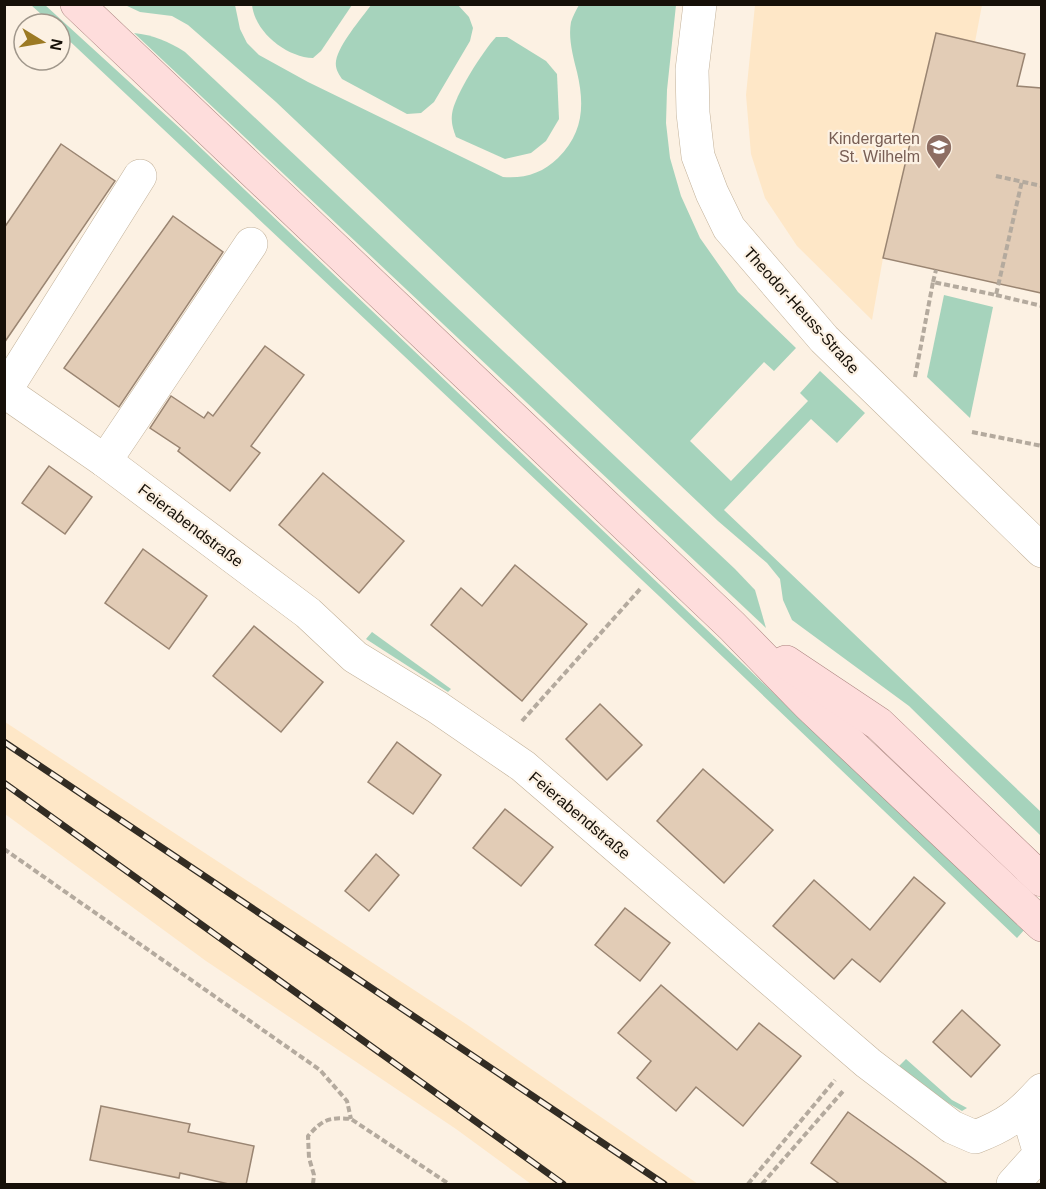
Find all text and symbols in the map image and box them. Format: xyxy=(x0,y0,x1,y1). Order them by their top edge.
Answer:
north arrow xyxy=(12,12,72,72)
text: N xyxy=(47,37,66,52)
place label: Kindergarten St. Wilhelm xyxy=(828,130,920,165)
school or university icon: Kindergarten St. Wilhelm xyxy=(924,132,954,170)
street label: Theodor-Heuss-Straße xyxy=(741,244,863,377)
street label: Feierabendstraße xyxy=(135,481,246,570)
street label: Feierabendstraße xyxy=(526,768,634,863)

